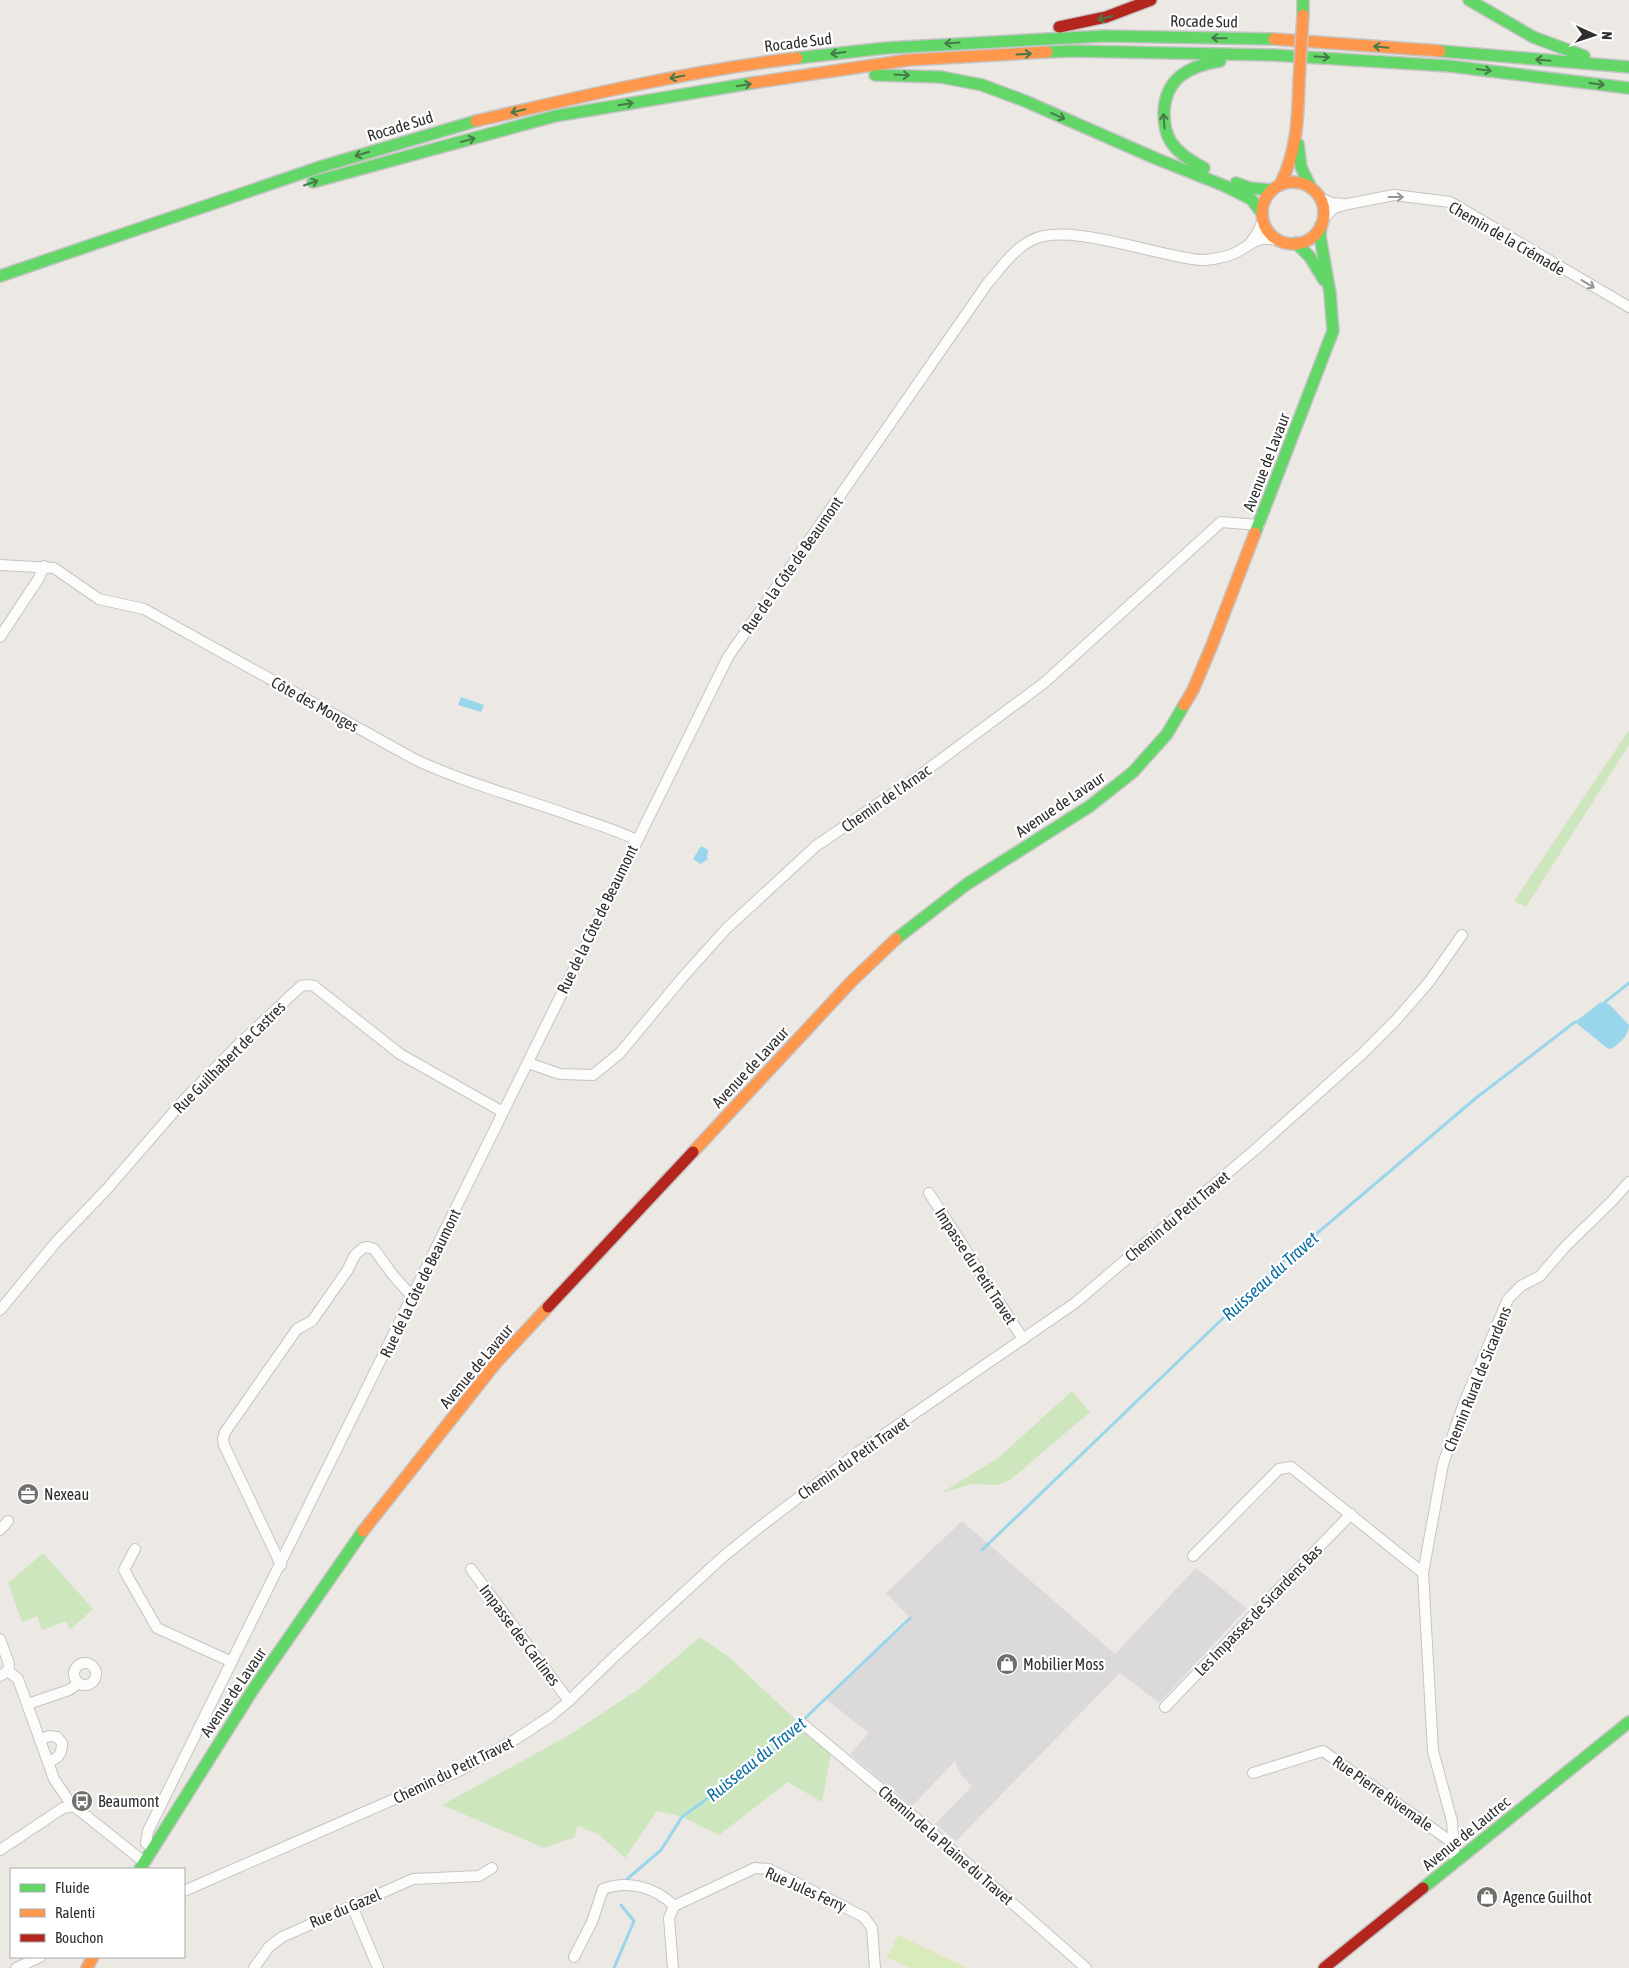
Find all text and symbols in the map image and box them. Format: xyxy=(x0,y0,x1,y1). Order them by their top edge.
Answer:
north arrow xyxy=(1569,10,1619,60)
street label: Rocade Sud xyxy=(1170,11,1238,31)
one-way arrow xyxy=(1098,13,1114,23)
street label: Rocade Sud xyxy=(763,29,833,55)
text: N xyxy=(1599,31,1615,40)
one-way arrow xyxy=(1211,33,1228,43)
one-way arrow xyxy=(944,39,960,48)
one-way arrow xyxy=(1374,42,1390,51)
one-way arrow xyxy=(830,48,846,58)
one-way arrow xyxy=(1015,49,1031,58)
one-way arrow xyxy=(1314,52,1330,62)
one-way arrow xyxy=(1536,55,1552,64)
one-way arrow xyxy=(1476,65,1492,75)
one-way arrow xyxy=(894,71,910,80)
one-way arrow xyxy=(670,73,686,83)
one-way arrow xyxy=(736,79,752,89)
one-way arrow xyxy=(1588,79,1604,89)
one-way arrow xyxy=(618,99,634,109)
street label: Rocade Sud xyxy=(365,107,435,145)
one-way arrow xyxy=(511,107,527,116)
one-way arrow xyxy=(1050,111,1065,121)
one-way arrow xyxy=(1160,113,1169,129)
one-way arrow xyxy=(459,134,475,144)
one-way arrow xyxy=(354,150,370,160)
one-way arrow xyxy=(303,178,318,187)
one-way arrow xyxy=(1387,192,1403,202)
street label: Chemin de la Crémade xyxy=(1446,197,1568,279)
one-way arrow xyxy=(1580,279,1594,289)
street label: Avenue de Lavaur xyxy=(1239,410,1293,514)
street label: Rue de la Côte de Beaumont xyxy=(738,493,846,637)
street label: Côte des Monges xyxy=(268,673,362,736)
street label: Chemin de l'Arnac xyxy=(838,760,934,835)
street label: Avenue de Lavaur xyxy=(1012,767,1108,840)
street label: Rue de la Côte de Beaumont xyxy=(553,841,641,996)
street label: Rue Guilhabert de Castres xyxy=(169,997,289,1117)
street label: Avenue de Lavaur xyxy=(708,1023,792,1111)
street label: Chemin du Petit Travet xyxy=(1121,1167,1233,1265)
street label: Impasse du Petit Travet xyxy=(931,1204,1021,1328)
street label: Rue de la Côte de Beaumont xyxy=(376,1205,464,1360)
water label: Ruisseau du Travet xyxy=(1218,1227,1323,1325)
street label: Chemin Rural de Sicardens xyxy=(1440,1303,1515,1454)
street label: Avenue de Lavaur xyxy=(436,1320,516,1411)
street label: Chemin du Petit Travet xyxy=(794,1413,912,1503)
office icon: Nexeau xyxy=(16,1482,40,1506)
place label: Nexeau xyxy=(44,1485,89,1503)
street label: Les Impasses de Sicardens Bas xyxy=(1191,1541,1326,1680)
street label: Impasse des Carlines xyxy=(475,1581,564,1690)
street label: Avenue de Lavaur xyxy=(197,1644,270,1740)
shop icon: Mobilier Moss xyxy=(995,1652,1019,1676)
place label: Mobilier Moss xyxy=(1023,1655,1104,1673)
water label: Ruisseau du Travet xyxy=(702,1712,811,1806)
street label: Chemin du Petit Travet xyxy=(390,1733,516,1807)
street label: Rue Pierre Rivemale xyxy=(1329,1752,1437,1834)
street label: Chemin de la Plaine du Travet xyxy=(875,1782,1017,1909)
bus stop icon: Beaumont xyxy=(70,1789,94,1813)
place label: Beaumont xyxy=(98,1792,160,1810)
street label: Avenue de Lautrec xyxy=(1419,1792,1513,1874)
street label: Rue Jules Ferry xyxy=(762,1863,850,1916)
legend xyxy=(10,1868,185,1958)
text: Fluide xyxy=(55,1879,90,1896)
street label: Rue du Gazel xyxy=(307,1885,384,1931)
shop icon: Agence Guilhot xyxy=(1475,1885,1499,1909)
place label: Agence Guilhot xyxy=(1503,1888,1592,1907)
text: Ralenti xyxy=(55,1904,95,1921)
text: Bouchon xyxy=(55,1929,104,1946)

